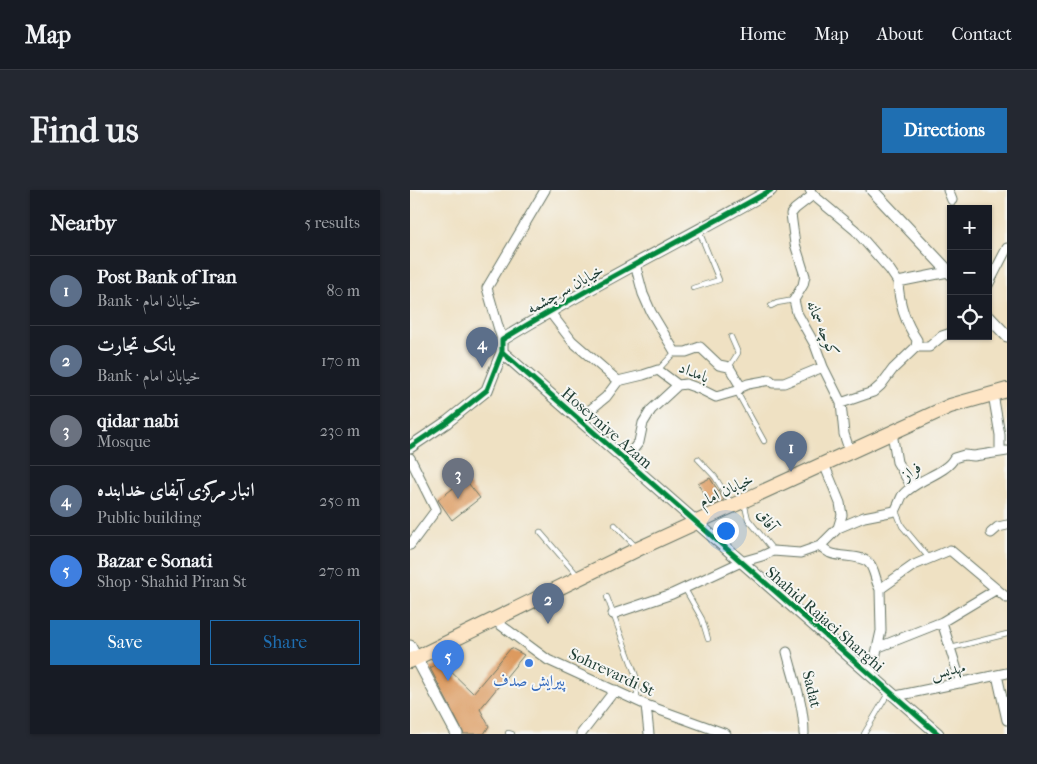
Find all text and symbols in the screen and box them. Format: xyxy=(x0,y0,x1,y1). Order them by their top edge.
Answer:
text: Map xyxy=(25,21,71,49)
text: Home xyxy=(739,24,786,45)
text: Map xyxy=(814,24,849,45)
text: About xyxy=(877,24,923,45)
text: Contact xyxy=(951,24,1012,45)
button: Directions xyxy=(882,108,1007,153)
text: Find us xyxy=(30,110,139,151)
map controls xyxy=(947,205,992,340)
button: + xyxy=(947,205,992,250)
text: Nearby xyxy=(50,211,116,235)
text: 5 results xyxy=(304,213,360,232)
button: − xyxy=(947,250,992,295)
street label: خیابان سرچشمه xyxy=(523,260,607,319)
text: Post Bank of Iran xyxy=(97,266,237,288)
text: 1 xyxy=(63,281,69,300)
text: 80 m xyxy=(326,281,360,300)
text: Bank · خیابان امام xyxy=(97,291,200,310)
button: locate xyxy=(947,295,992,340)
street label: کوچه سمانه xyxy=(801,297,843,360)
pin: 4 xyxy=(466,327,498,368)
text: بانک تجارت xyxy=(97,334,176,356)
text: 2 xyxy=(62,351,70,370)
text: 170 m xyxy=(321,351,360,370)
street label: بامداد xyxy=(676,357,712,387)
text: Bank · خیابان امام xyxy=(97,366,200,385)
street label: Hoseyniye Azam xyxy=(558,383,657,473)
text: qidar nabi xyxy=(97,410,179,432)
text: 3 xyxy=(63,421,69,440)
text: 230 m xyxy=(320,421,360,440)
pin: 1 xyxy=(775,431,807,472)
text: Mosque xyxy=(97,432,151,451)
street label: فراز xyxy=(896,457,925,487)
pin: 3 xyxy=(442,458,474,499)
street label: خیابان امام xyxy=(696,469,758,515)
text: انبار مرکزی آبفای خدابنده xyxy=(97,479,255,501)
text: 4 xyxy=(61,491,71,510)
text: 250 m xyxy=(319,491,360,510)
street label: آفاق xyxy=(753,505,782,536)
text: Public building xyxy=(97,508,201,527)
your location xyxy=(713,518,739,544)
text: Bazar e Sonati xyxy=(97,550,213,572)
text: 5 xyxy=(63,561,69,580)
text: 270 m xyxy=(319,561,360,580)
street label: Shahid Rajaei Sharghi xyxy=(762,562,888,676)
text: Shop · Shahid Piran St xyxy=(97,572,247,591)
pin: 2 xyxy=(532,583,564,624)
button: Save xyxy=(50,620,200,665)
button: Share xyxy=(210,620,360,665)
pin: 5 xyxy=(432,640,464,681)
street label: Sohrevardi St xyxy=(566,644,658,700)
marker: پیرایش صدف xyxy=(523,657,535,669)
street label: مهدیس xyxy=(929,657,967,684)
street label: Sadat xyxy=(798,669,826,710)
place label: پیرایش صدف xyxy=(493,671,566,692)

